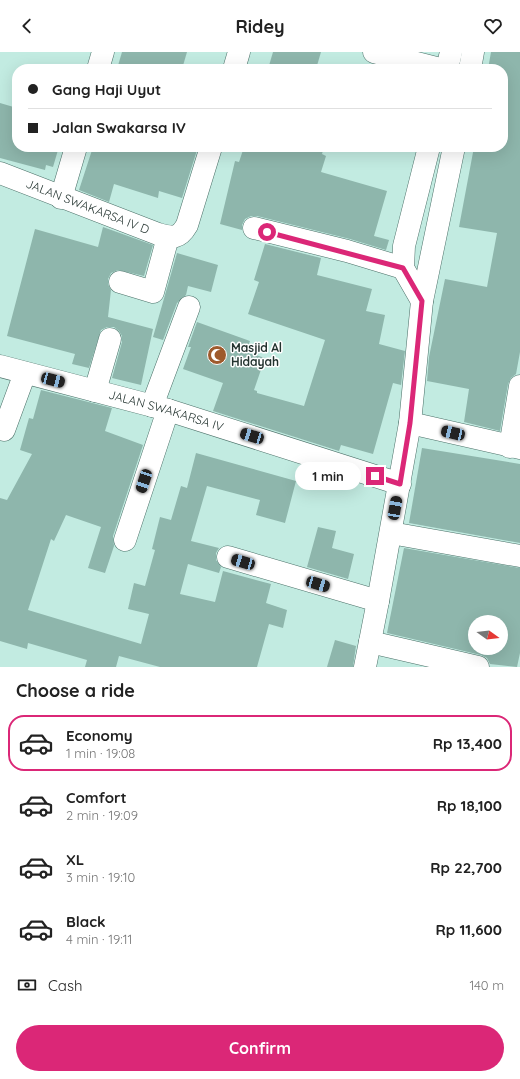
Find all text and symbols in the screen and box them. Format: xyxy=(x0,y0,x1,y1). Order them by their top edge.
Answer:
icon: back xyxy=(16,15,38,37)
text: Ridey xyxy=(235,15,285,38)
icon: heart xyxy=(482,15,504,37)
text: Gang Haji Uyut xyxy=(52,80,161,99)
text: Jalan Swakarsa IV xyxy=(52,118,186,137)
street label: JALAN SWAKARSA IV D xyxy=(24,176,152,237)
route start xyxy=(258,223,276,241)
place label: Masjid Al Hidayah xyxy=(231,340,282,369)
mosque icon: Masjid Al Hidayah xyxy=(206,344,228,366)
car xyxy=(40,371,66,389)
street label: JALAN SWAKARSA IV xyxy=(107,387,226,434)
car xyxy=(440,424,466,442)
car xyxy=(239,427,265,445)
callout: 1 min xyxy=(295,462,361,490)
route end xyxy=(366,467,384,485)
car xyxy=(135,468,153,494)
text: 1 min xyxy=(312,468,344,484)
car xyxy=(387,495,403,521)
car xyxy=(230,553,256,571)
car xyxy=(305,575,331,593)
north arrow xyxy=(468,615,508,655)
map controls xyxy=(468,615,508,655)
text: Choose a ride xyxy=(16,679,135,702)
icon: car xyxy=(18,725,54,761)
text: Economy xyxy=(66,726,133,745)
text: Rp 13,400 xyxy=(433,734,502,753)
text: 1 min · 19:08 xyxy=(66,745,135,761)
icon: car xyxy=(18,787,54,823)
text: Comfort xyxy=(66,788,127,807)
text: Rp 18,100 xyxy=(437,796,502,815)
text: 2 min · 19:09 xyxy=(66,807,138,823)
icon: car xyxy=(18,849,54,885)
text: XL xyxy=(66,850,84,869)
text: Rp 22,700 xyxy=(430,858,502,877)
text: 3 min · 19:10 xyxy=(66,869,135,885)
icon: car xyxy=(18,911,54,947)
text: Black xyxy=(66,912,106,931)
text: Rp 11,600 xyxy=(436,920,502,939)
text: 4 min · 19:11 xyxy=(66,931,132,947)
icon: cash xyxy=(16,974,38,996)
text: Cash xyxy=(48,976,82,995)
text: 140 m xyxy=(469,977,504,993)
button: Confirm xyxy=(16,1025,504,1071)

